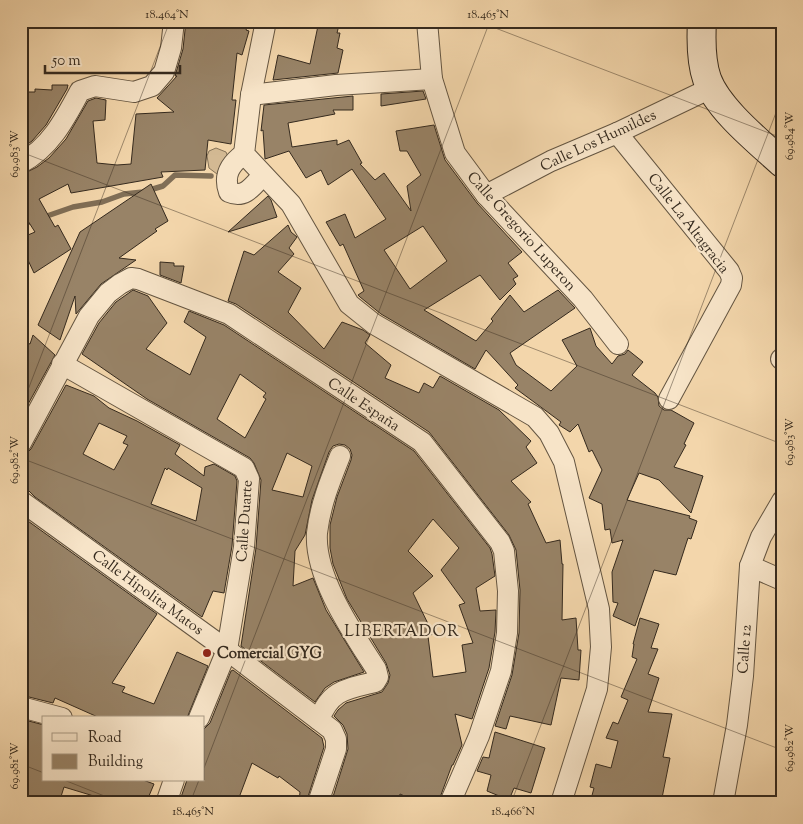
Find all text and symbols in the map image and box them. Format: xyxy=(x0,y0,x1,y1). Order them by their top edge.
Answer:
text: 18.464°N xyxy=(145,6,189,24)
text: 18.465°N xyxy=(467,6,509,24)
scale bar xyxy=(45,42,180,74)
text: 50 m xyxy=(51,51,81,72)
street label: Calle Los Humildes xyxy=(537,105,660,177)
text: 69.984°W xyxy=(781,111,799,160)
text: 69.983°W xyxy=(6,130,24,178)
street label: Calle Gregorio Luperon xyxy=(461,168,580,297)
street label: Calle La Altagracia xyxy=(642,169,734,279)
street label: Calle España xyxy=(323,373,404,437)
text: 69.983°W xyxy=(781,418,799,466)
text: 69.982°W xyxy=(6,435,24,484)
street label: Calle Duarte xyxy=(232,479,259,563)
street label: Calle Hipolita Matos xyxy=(87,546,207,641)
district label: LIBERTADOR xyxy=(344,621,460,644)
street label: Calle 12 xyxy=(733,624,758,674)
place label: Comercial GYG xyxy=(217,644,323,665)
marker: Comercial GYG xyxy=(201,647,213,659)
legend xyxy=(42,716,205,782)
text: 69.982°W xyxy=(781,723,799,772)
text: Road xyxy=(88,728,122,749)
text: 69.981°W xyxy=(6,742,24,789)
text: Building xyxy=(88,752,143,773)
text: 18.465°N xyxy=(172,803,214,821)
text: 18.466°N xyxy=(491,803,535,821)

